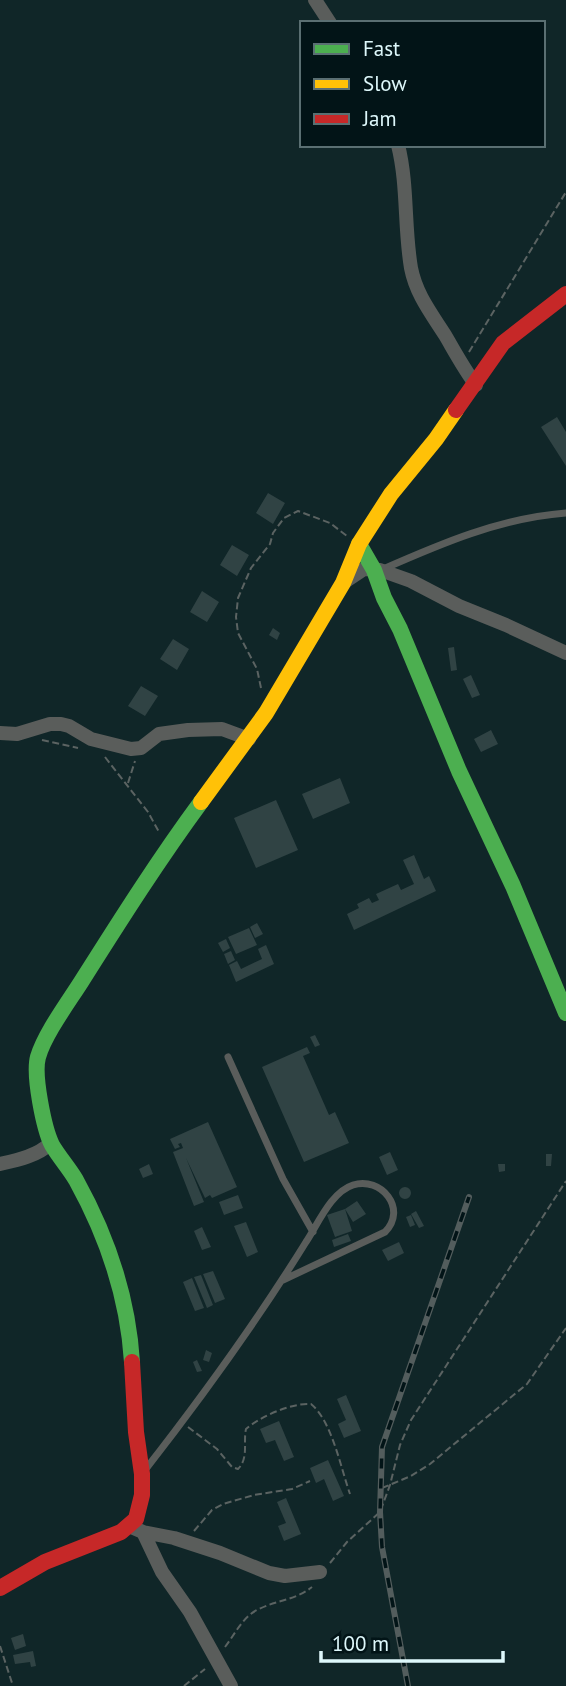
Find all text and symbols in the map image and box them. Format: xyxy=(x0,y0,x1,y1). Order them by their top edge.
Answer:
legend xyxy=(300,21,545,147)
text: Fast xyxy=(363,35,400,62)
text: Slow xyxy=(363,70,407,97)
text: Jam xyxy=(362,105,397,132)
scale bar xyxy=(321,1620,503,1664)
text: 100 m xyxy=(332,1630,389,1657)

